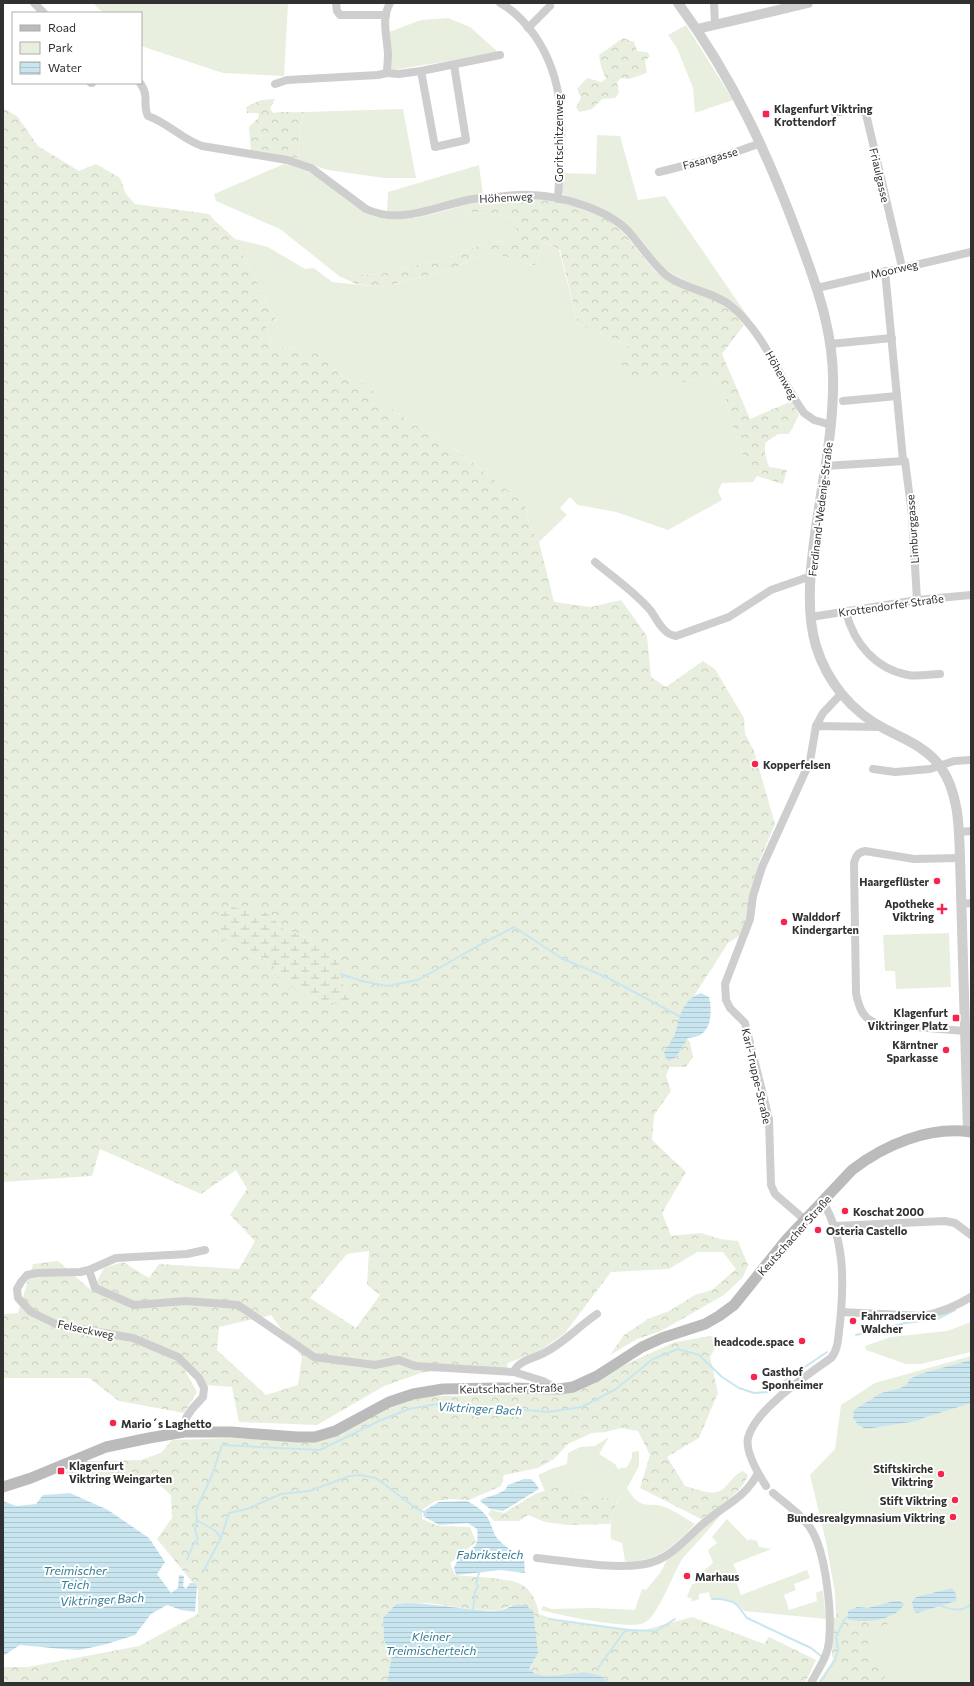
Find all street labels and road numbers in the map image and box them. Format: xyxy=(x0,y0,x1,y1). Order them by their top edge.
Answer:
street label: Goritschitzenweg xyxy=(552,94,565,182)
street label: Fasangasse xyxy=(681,144,739,172)
street label: Friaulgasse xyxy=(867,146,893,204)
street label: Höhenweg xyxy=(479,189,533,205)
street label: Moorweg xyxy=(869,257,919,281)
street label: Höhenweg xyxy=(763,348,801,402)
street label: Ferdinand-Wedenig-Straße xyxy=(805,441,835,577)
street label: Limburggasse xyxy=(903,494,921,564)
street label: Krottendorfer Straße xyxy=(838,591,945,619)
street label: Karl-Truppe-Straße xyxy=(740,1027,774,1125)
street label: Keutschacher Straße xyxy=(755,1192,834,1278)
street label: Felseckweg xyxy=(57,1317,115,1341)
street label: Keutschacher Straße xyxy=(459,1381,563,1395)

